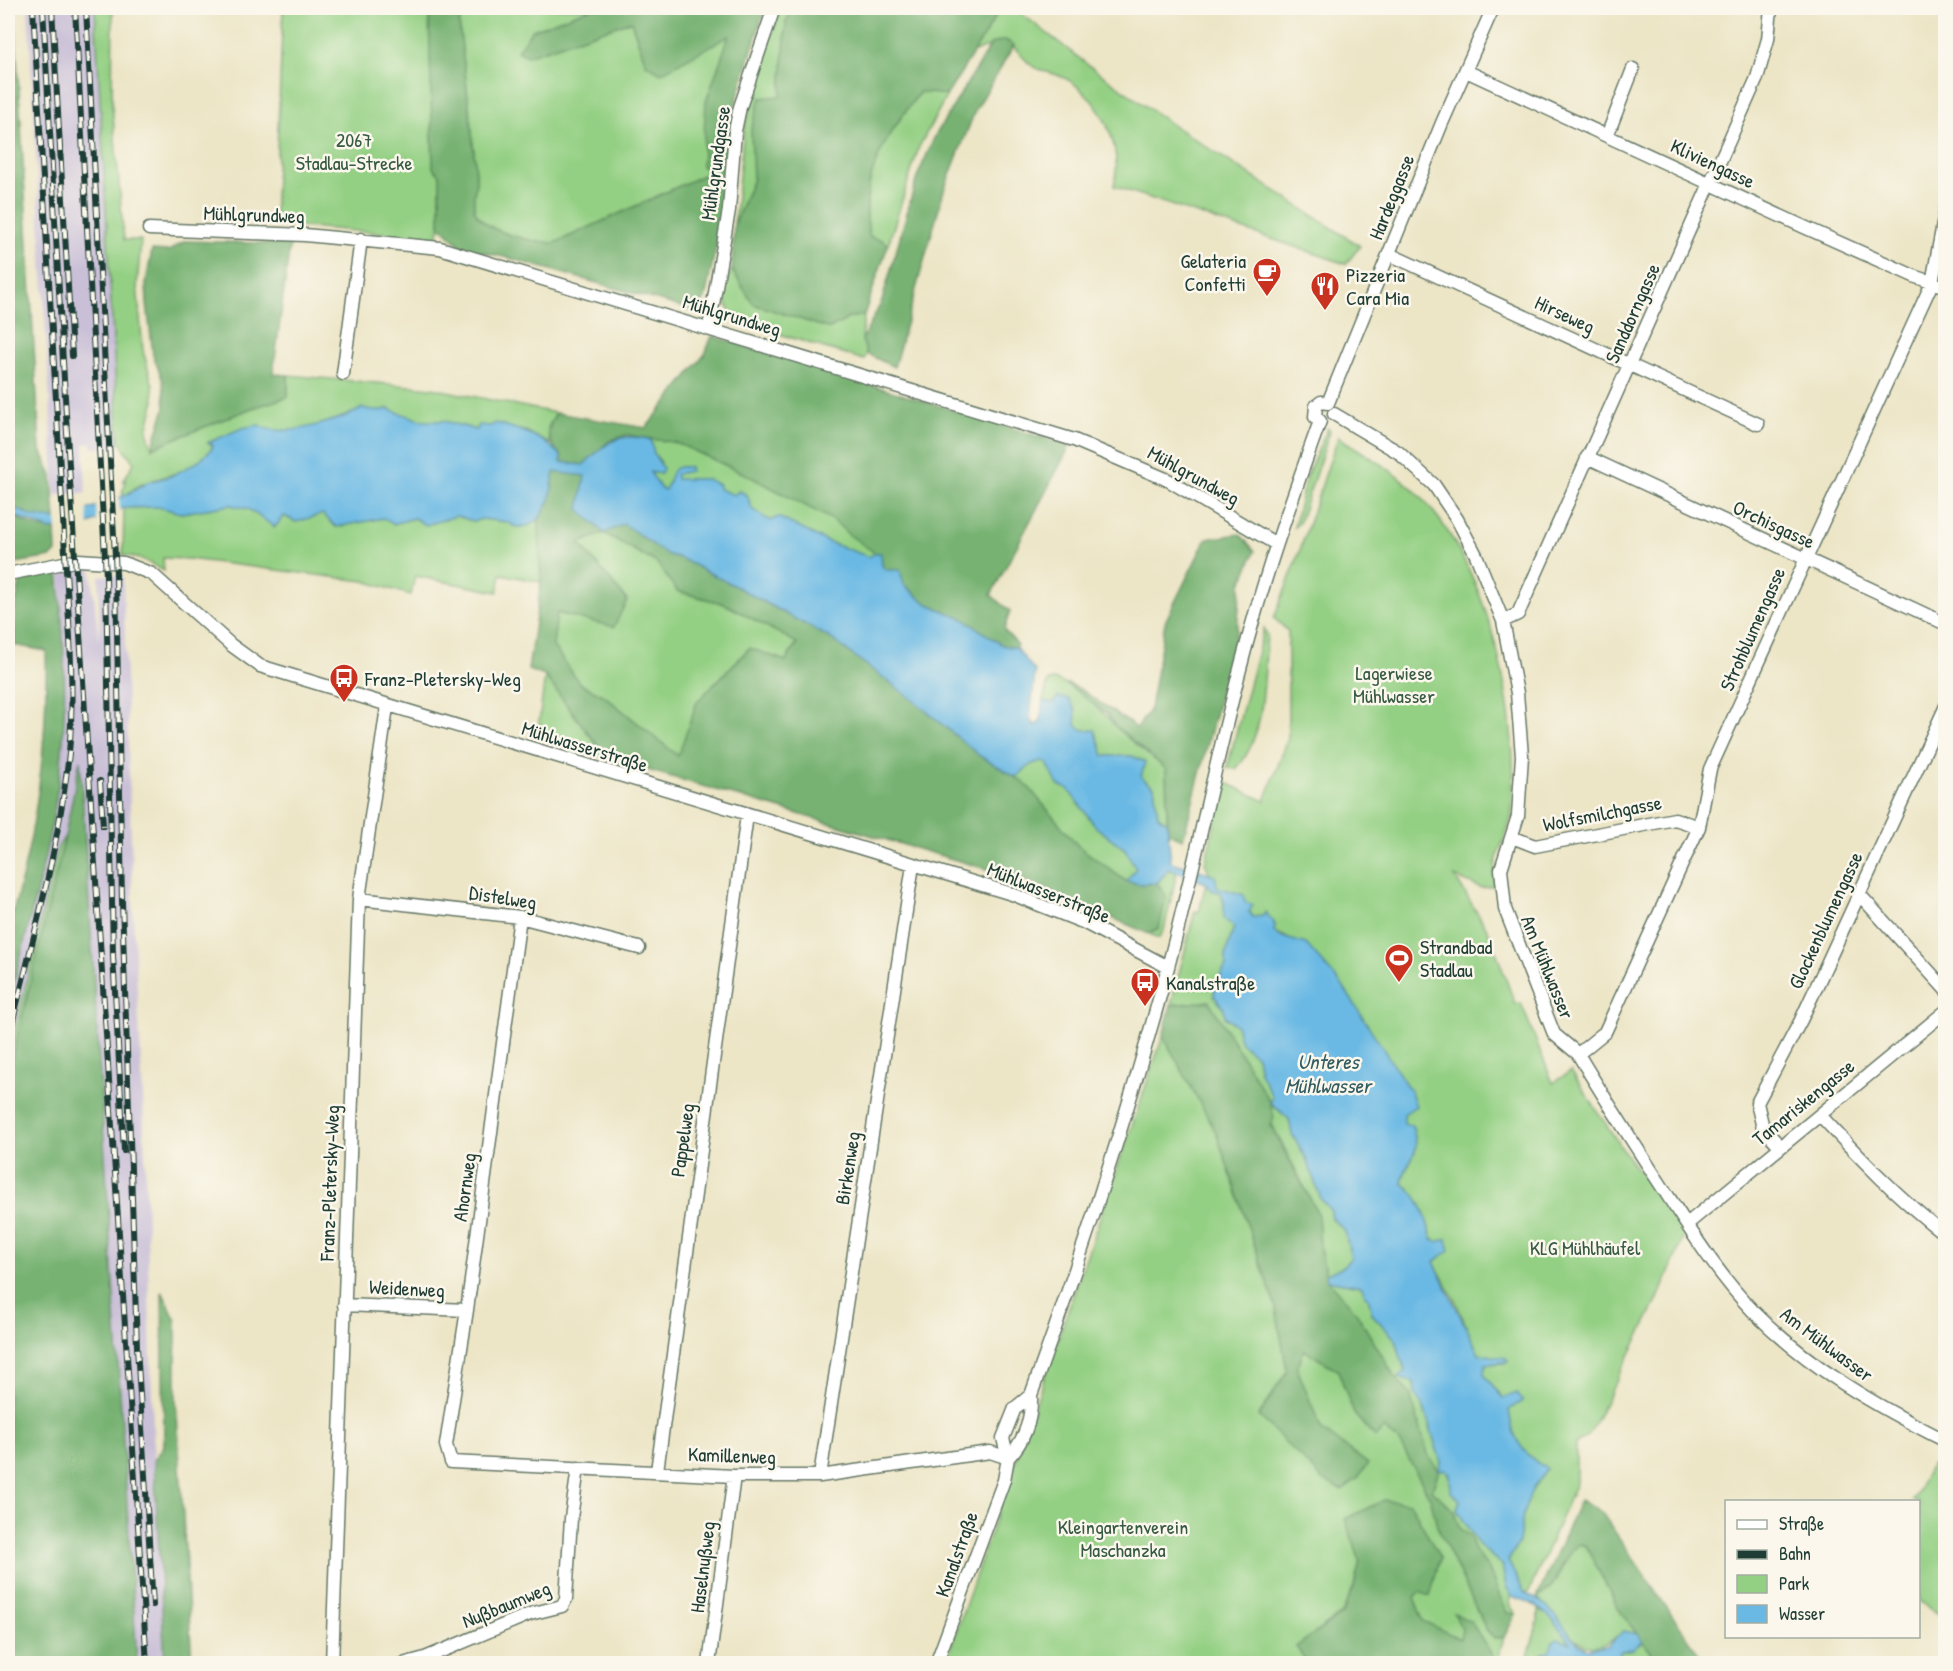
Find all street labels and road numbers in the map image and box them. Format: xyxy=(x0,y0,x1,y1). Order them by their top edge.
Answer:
street label: Mühlgrundgasse xyxy=(694,104,736,222)
street label: Kliviengasse xyxy=(1667,132,1759,194)
street label: Hardeggasse xyxy=(1362,150,1420,244)
street label: Mühlgrundweg xyxy=(203,199,305,229)
street label: Sanddorngasse xyxy=(1598,259,1666,367)
street label: Mühlgrundweg xyxy=(680,287,784,343)
street label: Hirseweg xyxy=(1531,288,1599,340)
street label: Mühlgrundweg xyxy=(1143,439,1245,511)
street label: Orchisgasse xyxy=(1729,493,1819,555)
street label: Strohblumengasse xyxy=(1713,563,1791,695)
street label: Mühlwasserstraße xyxy=(519,714,651,778)
street label: Wolfsmilchgasse xyxy=(1540,788,1664,838)
street label: Glockenblumengasse xyxy=(1781,847,1869,993)
street label: Mühlwasserstraße xyxy=(983,855,1115,929)
street label: Distelweg xyxy=(467,878,539,916)
street label: Am Mühlwasser xyxy=(1515,911,1581,1023)
street label: Tamariskengasse xyxy=(1746,1052,1860,1151)
street label: Pappelweg xyxy=(663,1101,701,1179)
street label: Franz-Pletersky-Weg xyxy=(313,1105,345,1262)
street label: Birkenweg xyxy=(828,1129,866,1207)
street label: Ahornweg xyxy=(446,1151,482,1223)
street label: Weidenweg xyxy=(369,1273,446,1303)
street label: Am Mühlwasser xyxy=(1775,1300,1879,1388)
street label: Kamillenweg xyxy=(687,1440,777,1470)
street label: Kanalstraße xyxy=(928,1507,984,1601)
street label: Haselnußweg xyxy=(683,1520,721,1614)
street label: Nußbaumweg xyxy=(458,1574,554,1634)

